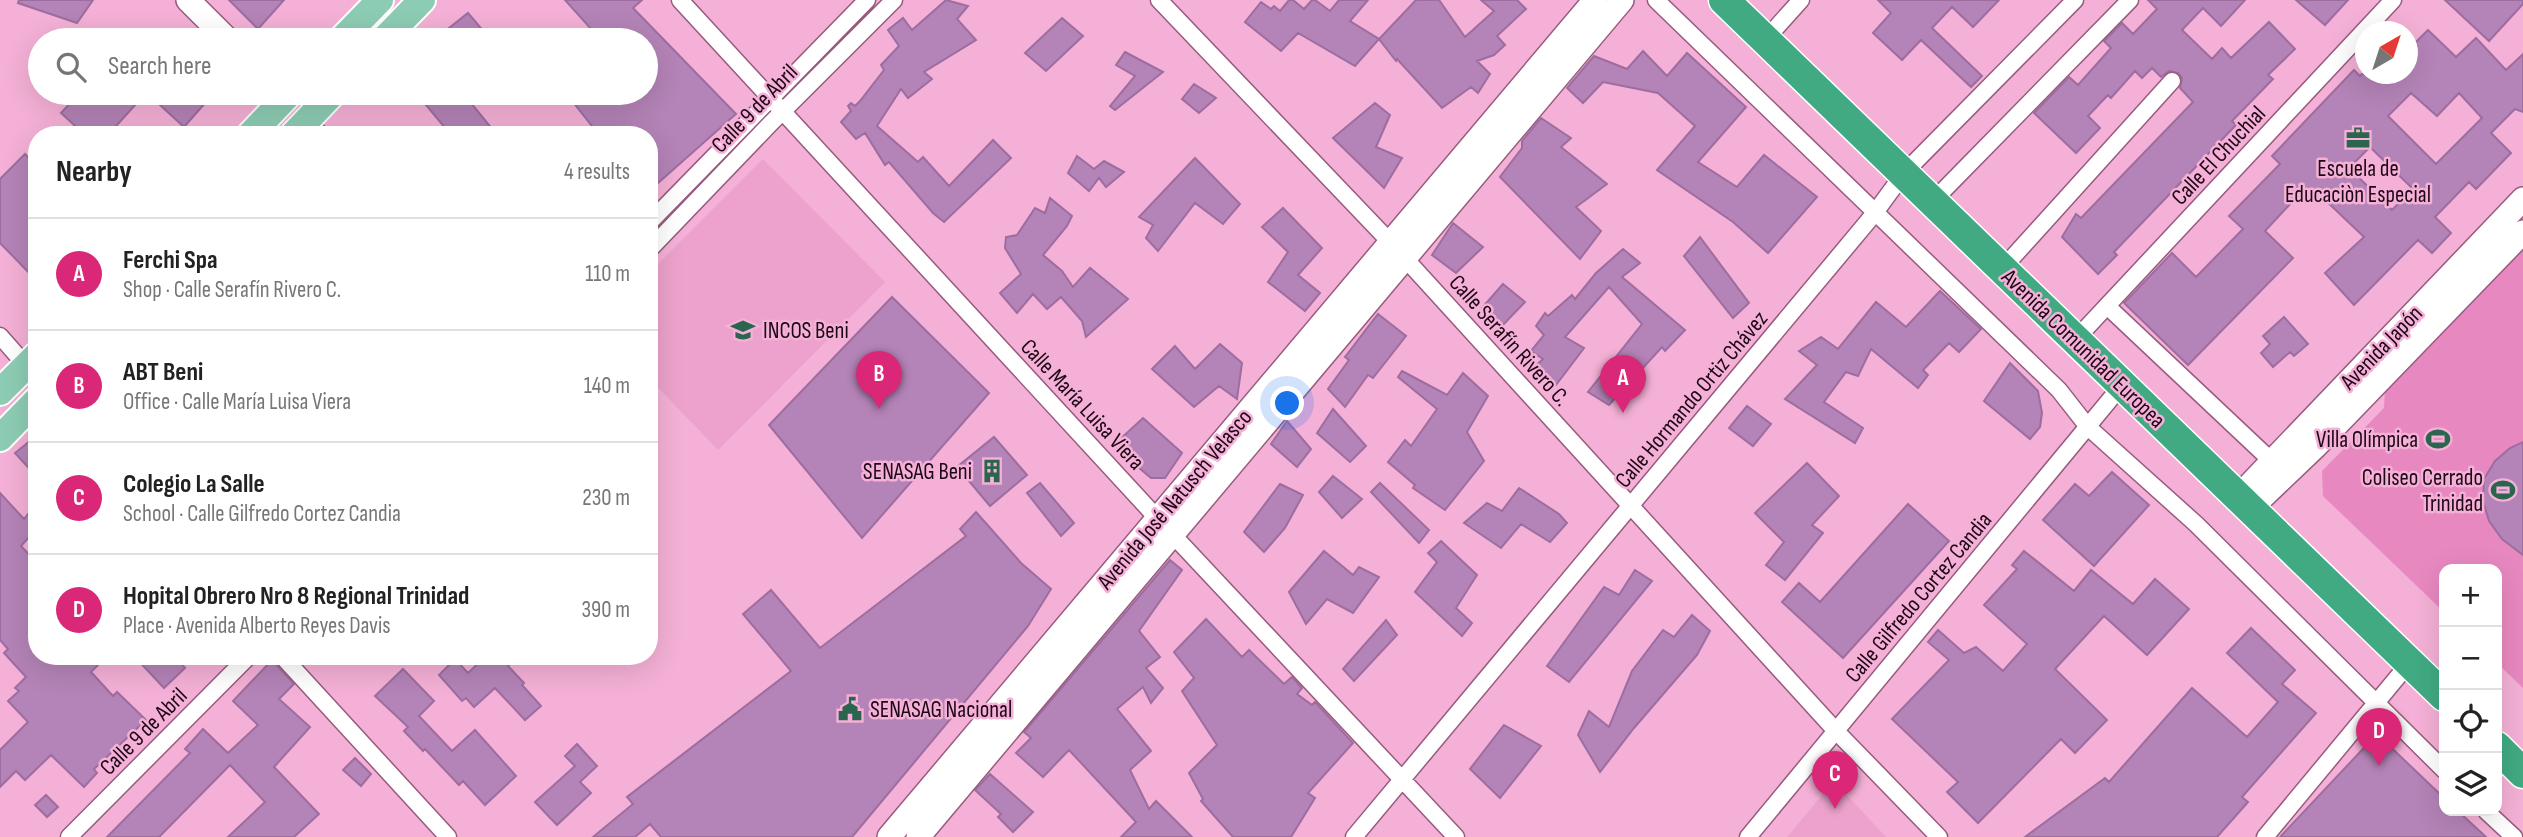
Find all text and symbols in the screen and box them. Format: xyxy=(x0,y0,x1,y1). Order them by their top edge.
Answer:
north arrow xyxy=(2355,21,2418,84)
search box xyxy=(28,28,658,105)
icon: search xyxy=(52,48,90,86)
text: Search here xyxy=(108,51,211,82)
street label: Calle 9 de Abril xyxy=(706,59,804,159)
street label: Calle El Chuchial xyxy=(2166,100,2272,211)
office icon: Escuela de Educaciòn Especial xyxy=(2344,124,2372,152)
text: Nearby xyxy=(56,154,132,190)
place label: Escuela de Educaciòn Especial xyxy=(2285,155,2431,209)
text: 4 results xyxy=(564,158,630,186)
text: Ferchi Spa xyxy=(123,245,218,276)
text: A xyxy=(74,260,84,288)
text: 110 m xyxy=(585,260,630,288)
street label: Avenida Comunidad Europea xyxy=(1995,263,2171,434)
street label: Calle Serafín Rivero C. xyxy=(1443,269,1576,412)
text: Shop · Calle Serafín Rivero C. xyxy=(123,276,341,304)
street label: Avenida Japón xyxy=(2334,300,2429,396)
street label: Calle Hormando Ortiz Chávez xyxy=(1610,305,1774,494)
school or university icon: INCOS Beni xyxy=(729,316,757,344)
place label: INCOS Beni xyxy=(763,317,849,345)
street label: Calle María Luisa Viera xyxy=(1014,333,1150,476)
pin: B xyxy=(856,351,902,409)
pin: A xyxy=(1600,355,1646,413)
text: ABT Beni xyxy=(123,357,203,388)
text: B xyxy=(74,372,84,400)
text: 140 m xyxy=(584,372,630,400)
your location xyxy=(1270,386,1304,420)
text: Office · Calle María Luisa Viera xyxy=(123,388,351,416)
street label: Avenida José Natusch Velasco xyxy=(1091,404,1258,596)
sports icon: Villa Olímpica xyxy=(2424,425,2452,453)
place label: Villa Olímpica xyxy=(2316,426,2418,454)
building icon: SENASAG Beni xyxy=(978,457,1006,485)
place label: SENASAG Beni xyxy=(863,458,972,486)
place label: Coliseo Cerrado Trinidad xyxy=(2362,464,2483,518)
text: Colegio La Salle xyxy=(123,469,265,500)
sports icon: Coliseo Cerrado Trinidad xyxy=(2489,476,2517,504)
text: C xyxy=(73,484,85,512)
text: 230 m xyxy=(582,484,630,512)
text: School · Calle Gilfredo Cortez Candia xyxy=(123,500,401,528)
street label: Calle Gilfredo Cortez Candia xyxy=(1839,507,1998,688)
map controls xyxy=(2439,564,2502,816)
button: + xyxy=(2439,564,2502,627)
text: Hopital Obrero Nro 8 Regional Trinidad xyxy=(123,581,469,612)
text: D xyxy=(73,596,85,624)
text: 390 m xyxy=(581,596,630,624)
text: Place · Avenida Alberto Reyes Davis xyxy=(123,612,391,640)
button: − xyxy=(2439,627,2502,690)
street label: Calle 9 de Abril xyxy=(94,682,193,781)
button: locate xyxy=(2439,690,2502,753)
public building icon: SENASAG Nacional xyxy=(836,695,864,723)
place label: SENASAG Nacional xyxy=(870,696,1012,724)
pin: D xyxy=(2356,708,2402,766)
pin: C xyxy=(1812,751,1858,809)
button: layers xyxy=(2439,753,2502,816)

